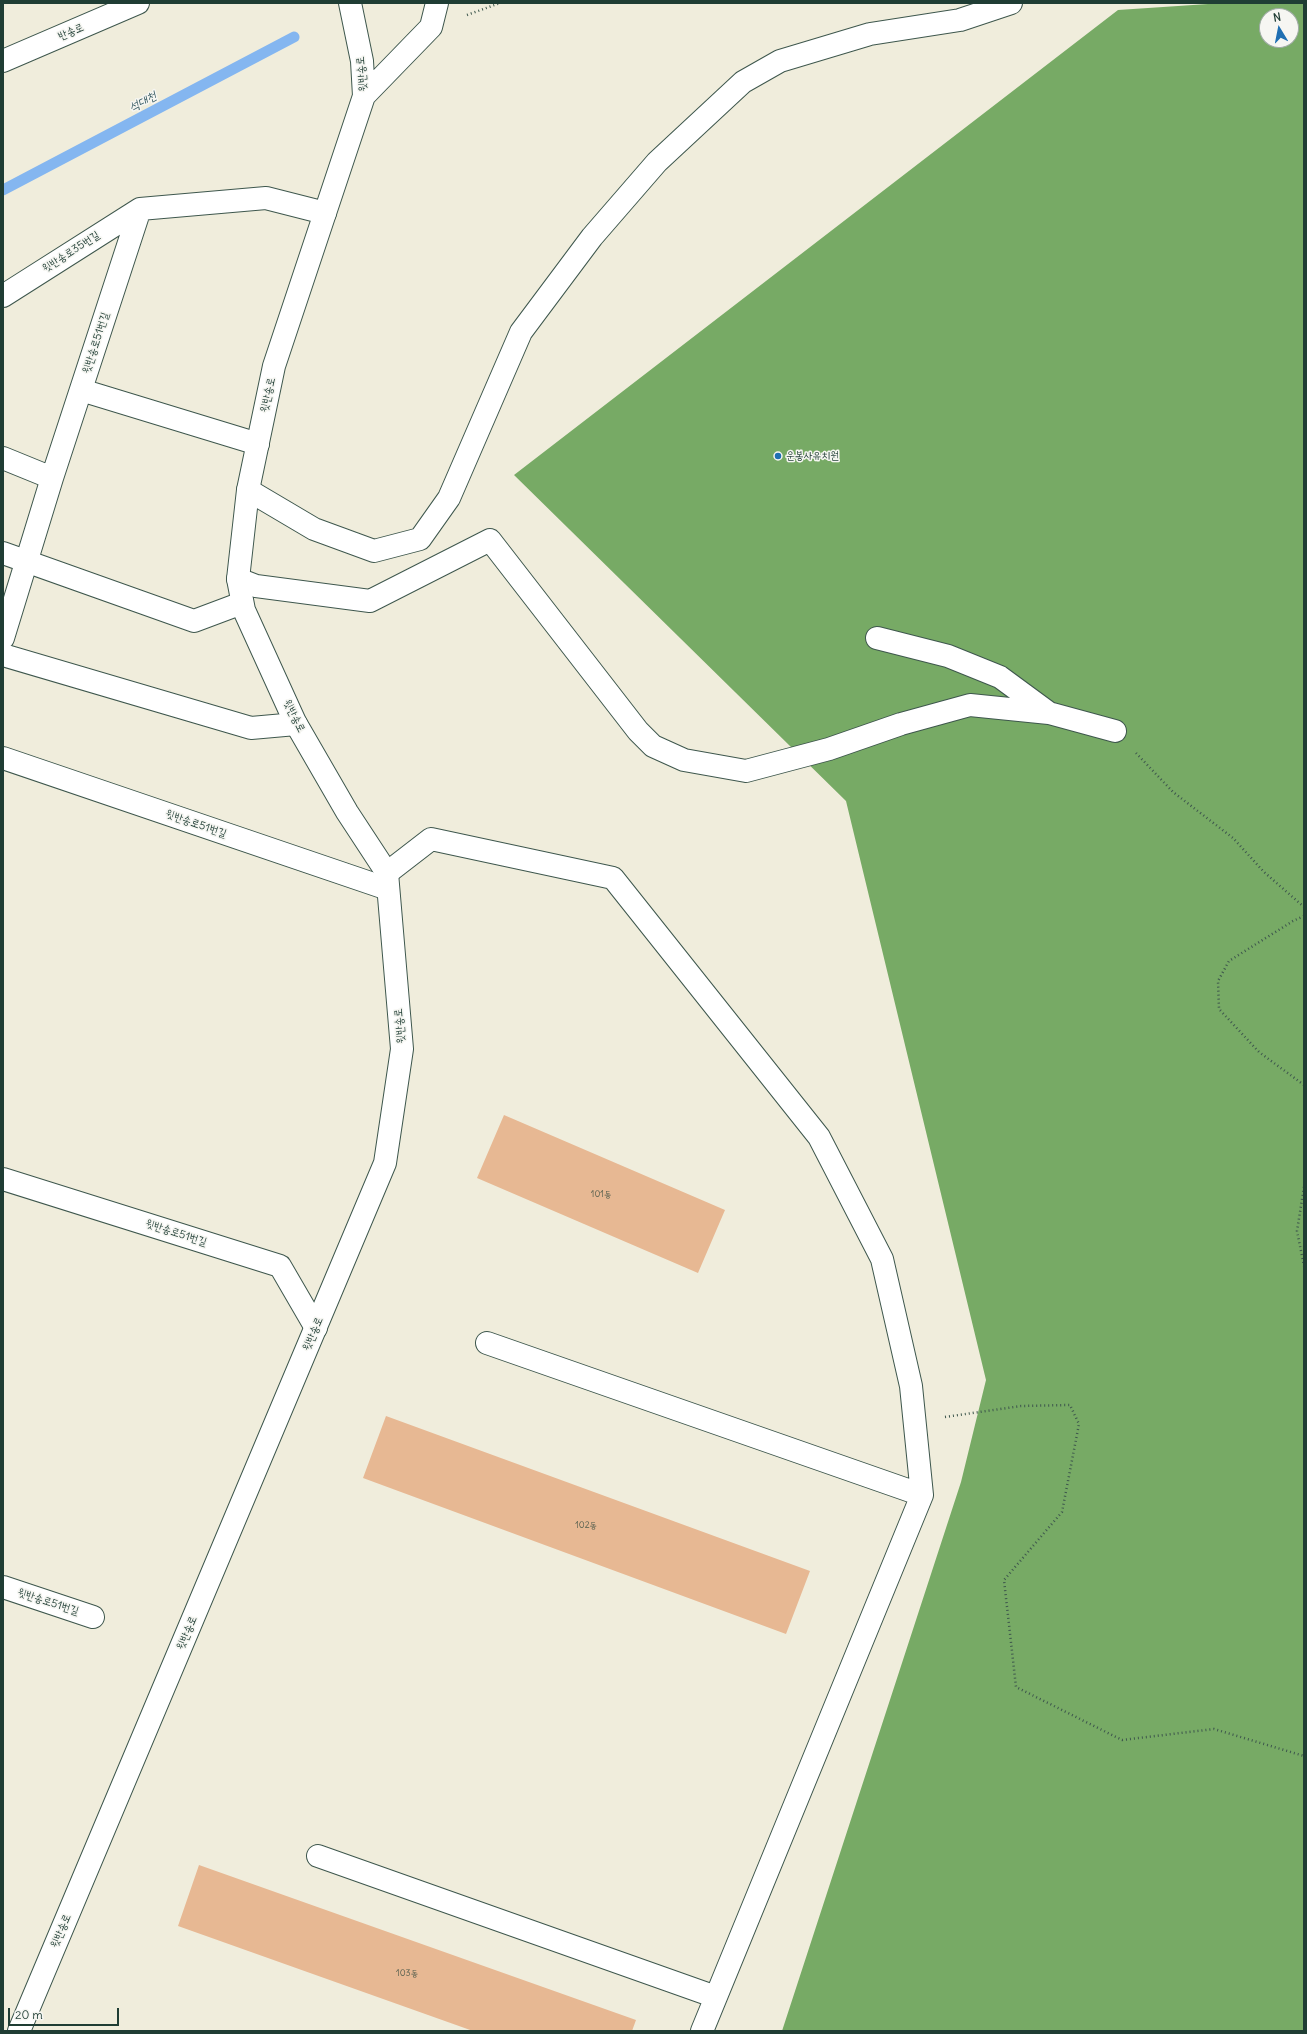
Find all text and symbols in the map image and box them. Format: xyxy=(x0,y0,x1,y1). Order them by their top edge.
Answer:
north arrow xyxy=(1259,8,1299,48)
text: N xyxy=(1272,10,1282,25)
street label: 반송로 xyxy=(56,21,86,43)
street label: 윗반송로 xyxy=(354,56,370,92)
water label: 석대천 xyxy=(127,89,159,115)
street label: 윗반송로35번길 xyxy=(40,229,102,275)
street label: 윗반송로51번길 xyxy=(80,311,112,375)
street label: 윗반송로 xyxy=(258,376,278,414)
place label: 운봉사유치원 xyxy=(786,449,839,463)
marker: 운봉사유치원 xyxy=(773,451,783,461)
street label: 윗반송로 xyxy=(280,697,308,735)
street label: 윗반송로51번길 xyxy=(164,807,228,841)
street label: 윗반송로 xyxy=(392,1008,408,1044)
house number: 101동 xyxy=(591,1189,611,1199)
street label: 윗반송로51번길 xyxy=(144,1217,208,1249)
street label: 윗반송로 xyxy=(300,1315,326,1353)
house number: 102동 xyxy=(575,1520,597,1530)
street label: 윗반송로51번길 xyxy=(16,1586,80,1618)
street label: 윗반송로 xyxy=(174,1614,200,1652)
street label: 윗반송로 xyxy=(48,1912,74,1950)
house number: 103동 xyxy=(396,1968,418,1978)
scale bar xyxy=(10,2000,121,2026)
text: 20 m xyxy=(15,2007,43,2022)

